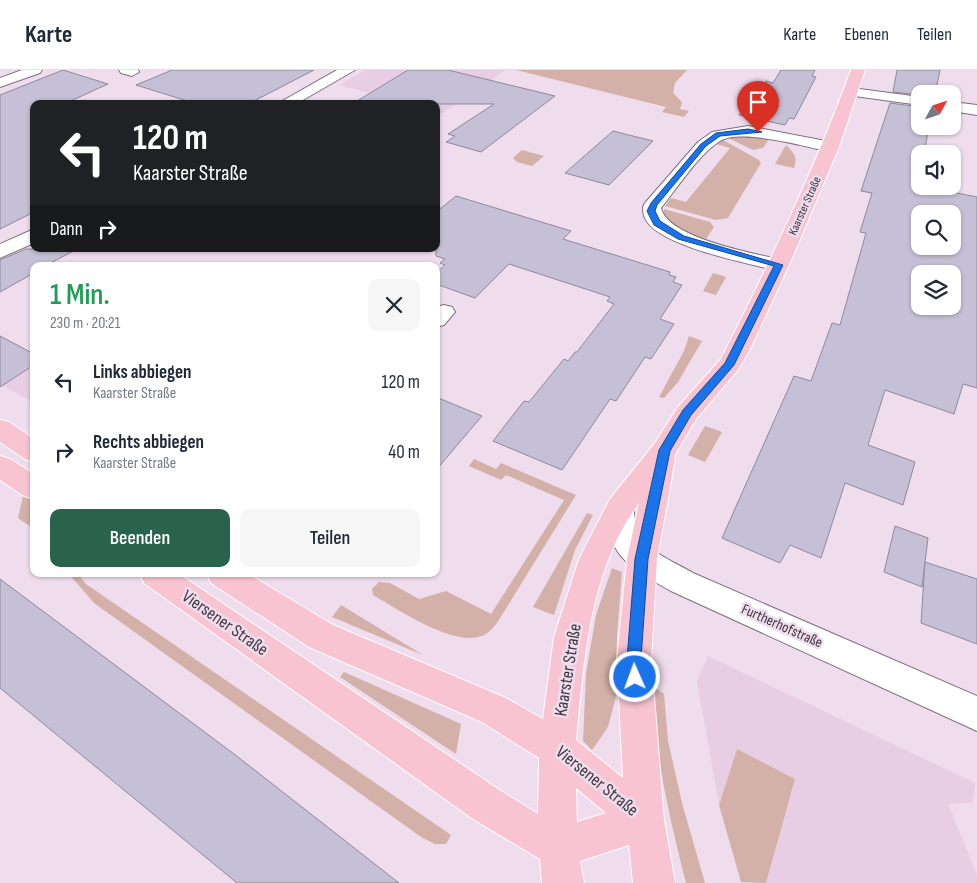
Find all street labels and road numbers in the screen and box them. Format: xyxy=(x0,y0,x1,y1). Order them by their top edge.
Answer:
street label: Kaarster Straße xyxy=(785,174,825,238)
street label: Viersener Straße xyxy=(178,586,272,660)
street label: Furtherhofstraße xyxy=(738,600,826,652)
street label: Kaarster Straße xyxy=(550,622,586,718)
street label: Viersener Straße xyxy=(552,741,642,821)

